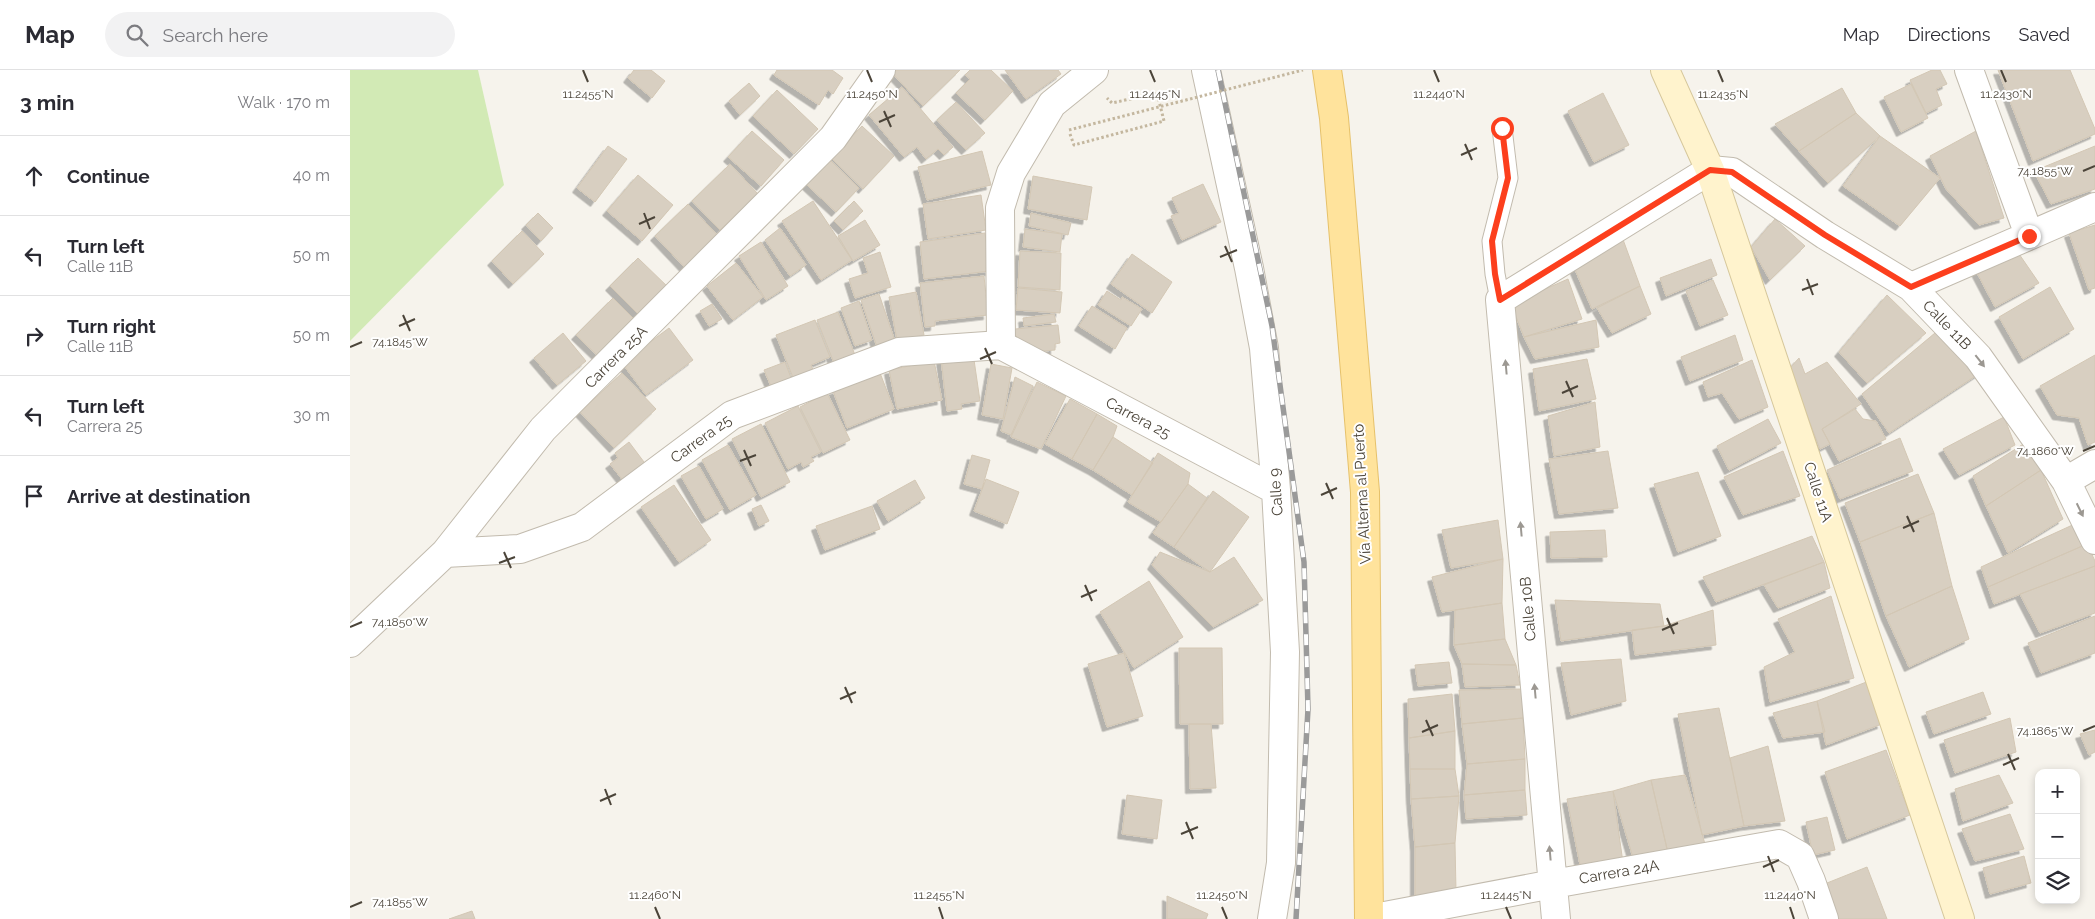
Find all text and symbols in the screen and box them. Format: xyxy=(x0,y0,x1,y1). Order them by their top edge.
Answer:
search box xyxy=(105,12,455,57)
text: Map xyxy=(25,20,75,49)
icon: search xyxy=(123,21,151,49)
text: Search here xyxy=(163,24,268,46)
text: Map xyxy=(1843,24,1879,45)
text: Directions xyxy=(1907,24,1991,45)
text: Saved xyxy=(2019,24,2070,45)
text: 11.2455°N xyxy=(563,87,613,101)
text: 11.2450°N xyxy=(846,87,898,101)
text: 11.2445°N xyxy=(1130,87,1180,101)
text: 11.2440°N xyxy=(1413,87,1465,101)
text: 11.2435°N xyxy=(1698,87,1748,101)
text: 11.2430°N xyxy=(1980,87,2032,101)
text: 3 min xyxy=(20,90,74,115)
text: Walk · 170 m xyxy=(238,93,330,112)
route start xyxy=(1491,117,1514,140)
icon: ahead xyxy=(20,162,48,190)
text: 74.1855°W xyxy=(2017,164,2073,178)
text: Continue xyxy=(67,165,150,187)
text: 40 m xyxy=(293,166,330,185)
route end xyxy=(2018,225,2041,248)
text: Turn left xyxy=(67,235,144,257)
icon: left xyxy=(20,242,48,270)
text: 50 m xyxy=(293,246,330,265)
text: Calle 11B xyxy=(67,257,133,276)
street label: Calle 11B xyxy=(1919,296,1975,354)
text: Turn right xyxy=(67,315,156,337)
icon: right xyxy=(20,322,48,350)
street label: Carrera 25A xyxy=(581,322,651,392)
text: 50 m xyxy=(293,326,330,345)
text: 74.1845°W xyxy=(372,335,428,349)
text: Calle 11B xyxy=(67,337,133,356)
one-way arrow xyxy=(1975,354,1985,367)
one-way arrow xyxy=(1502,359,1510,375)
street label: Carrera 25 xyxy=(1103,393,1173,443)
text: Turn left xyxy=(67,395,144,417)
icon: left xyxy=(20,402,48,430)
text: 30 m xyxy=(293,406,330,425)
street label: Carrera 25 xyxy=(667,411,735,467)
text: Carrera 25 xyxy=(67,417,143,436)
street label: Vía Alterna al Puerto xyxy=(1349,423,1375,565)
text: 74.1860°W xyxy=(2017,444,2074,458)
street label: Calle 11A xyxy=(1800,460,1836,524)
street label: Calle 9 xyxy=(1265,467,1287,517)
icon: arrive xyxy=(20,482,48,510)
text: Arrive at destination xyxy=(67,485,251,507)
one-way arrow xyxy=(2076,503,2084,517)
one-way arrow xyxy=(1517,521,1525,537)
street label: Calle 10B xyxy=(1516,576,1540,642)
text: 74.1850°W xyxy=(372,615,429,629)
one-way arrow xyxy=(1531,683,1539,699)
text: 74.1865°W xyxy=(2017,724,2074,738)
map controls xyxy=(2035,769,2080,904)
button: + xyxy=(2035,769,2080,814)
button: − xyxy=(2035,814,2080,859)
one-way arrow xyxy=(1546,845,1554,861)
street label: Carrera 24A xyxy=(1578,856,1660,888)
button: layers xyxy=(2035,859,2080,904)
text: 11.2460°N xyxy=(629,888,681,902)
text: 11.2455°N xyxy=(914,888,964,902)
text: 11.2450°N xyxy=(1196,888,1248,902)
text: 11.2445°N xyxy=(1481,888,1531,902)
text: 11.2440°N xyxy=(1764,888,1816,902)
text: 74.1855°W xyxy=(372,895,428,909)

